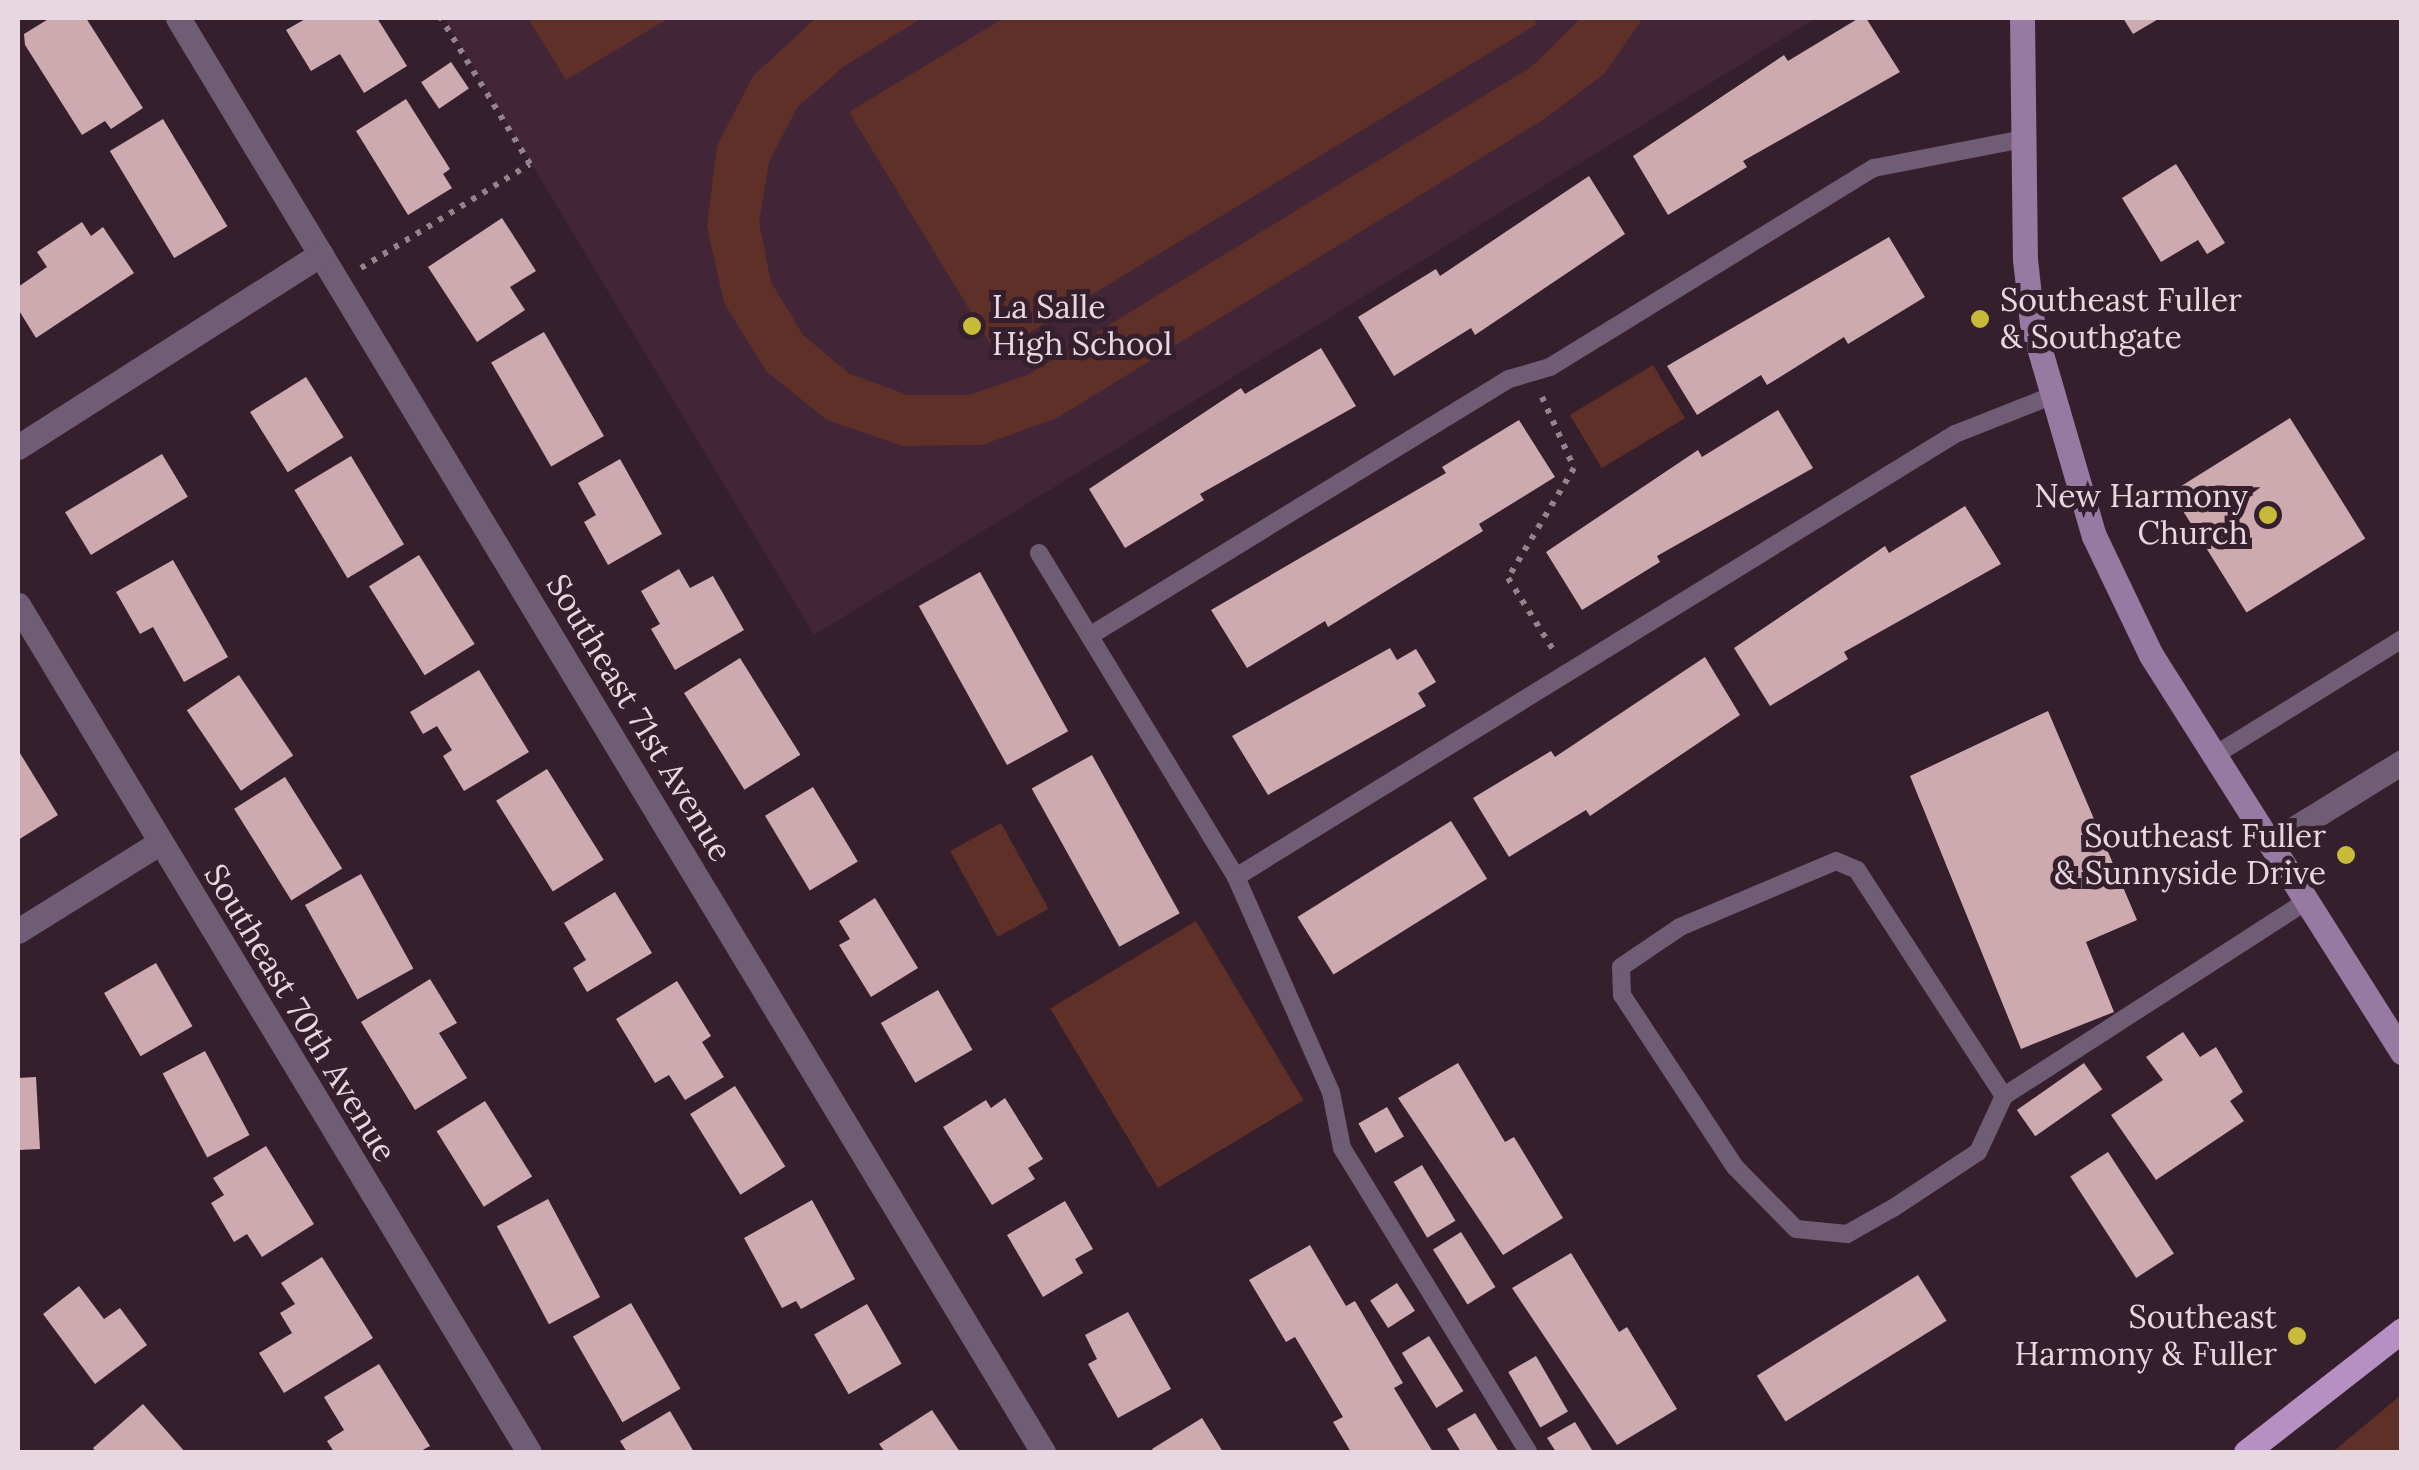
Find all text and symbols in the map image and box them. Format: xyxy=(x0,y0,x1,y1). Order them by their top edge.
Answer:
place label: Southeast Fuller & Southgate xyxy=(2000,282,2242,357)
place label: La Salle High School xyxy=(992,289,1172,364)
marker: Southeast Fuller & Southgate xyxy=(1969,308,1991,330)
marker: La Salle High School xyxy=(961,315,983,337)
place label: New Harmony Church xyxy=(2034,478,2248,553)
marker: New Harmony Church xyxy=(2257,504,2279,526)
street label: Southeast 71st Avenue xyxy=(538,568,740,868)
place label: Southeast Fuller & Sunnyside Drive xyxy=(2054,818,2326,893)
marker: Southeast Fuller & Sunnyside Drive xyxy=(2335,844,2357,866)
street label: Southeast 70th Avenue xyxy=(196,857,404,1169)
place label: Southeast Harmony & Fuller xyxy=(2015,1299,2277,1374)
marker: Southeast Harmony & Fuller xyxy=(2286,1325,2308,1347)

